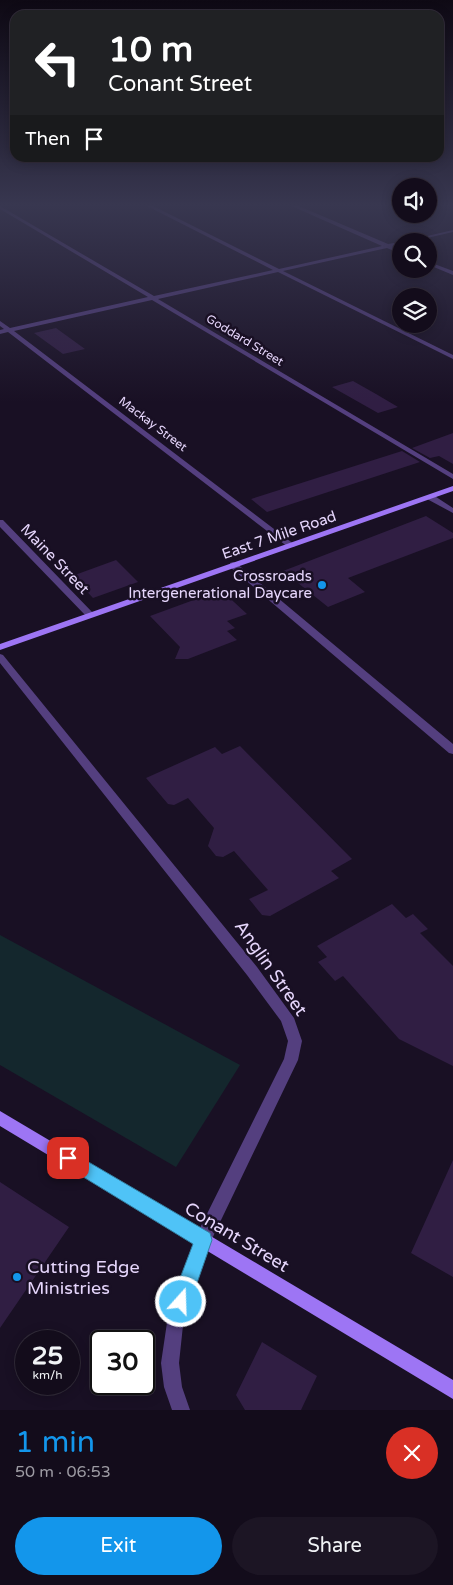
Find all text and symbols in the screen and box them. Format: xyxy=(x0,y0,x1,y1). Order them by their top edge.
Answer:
text: 10 m xyxy=(108,29,193,71)
icon: left xyxy=(25,30,90,95)
text: Conant Street xyxy=(108,71,252,97)
icon: arrive xyxy=(80,125,108,153)
text: Then xyxy=(25,128,70,150)
map controls xyxy=(392,178,437,333)
button: sound xyxy=(392,178,437,223)
button: search xyxy=(392,233,437,278)
button: layers xyxy=(392,288,437,333)
street label: Goddard Street xyxy=(204,311,287,369)
street label: Mackay Street xyxy=(116,394,190,454)
street label: East 7 Mile Road xyxy=(219,507,339,563)
street label: Maine Street xyxy=(17,520,93,598)
place label: Crossroads Intergenerational Daycare xyxy=(128,567,312,602)
marker: Crossroads Intergenerational Daycare xyxy=(316,579,328,591)
street label: Anglin Street xyxy=(230,916,312,1020)
pin xyxy=(47,1137,89,1179)
icon: arrive xyxy=(54,1144,82,1172)
street label: Conant Street xyxy=(181,1197,293,1277)
place label: Cutting Edge Ministries xyxy=(27,1256,140,1299)
marker: Cutting Edge Ministries xyxy=(11,1271,23,1283)
position arrow xyxy=(154,1275,206,1327)
speed limit sign: 30 xyxy=(90,1330,155,1395)
text: 25 xyxy=(32,1341,63,1371)
text: km/h xyxy=(32,1368,63,1382)
text: 1 min xyxy=(15,1424,95,1461)
button: close xyxy=(386,1427,438,1479)
text: 50 m · 06:53 xyxy=(15,1462,111,1482)
button: Exit xyxy=(15,1517,222,1575)
button: Share xyxy=(232,1517,438,1575)

